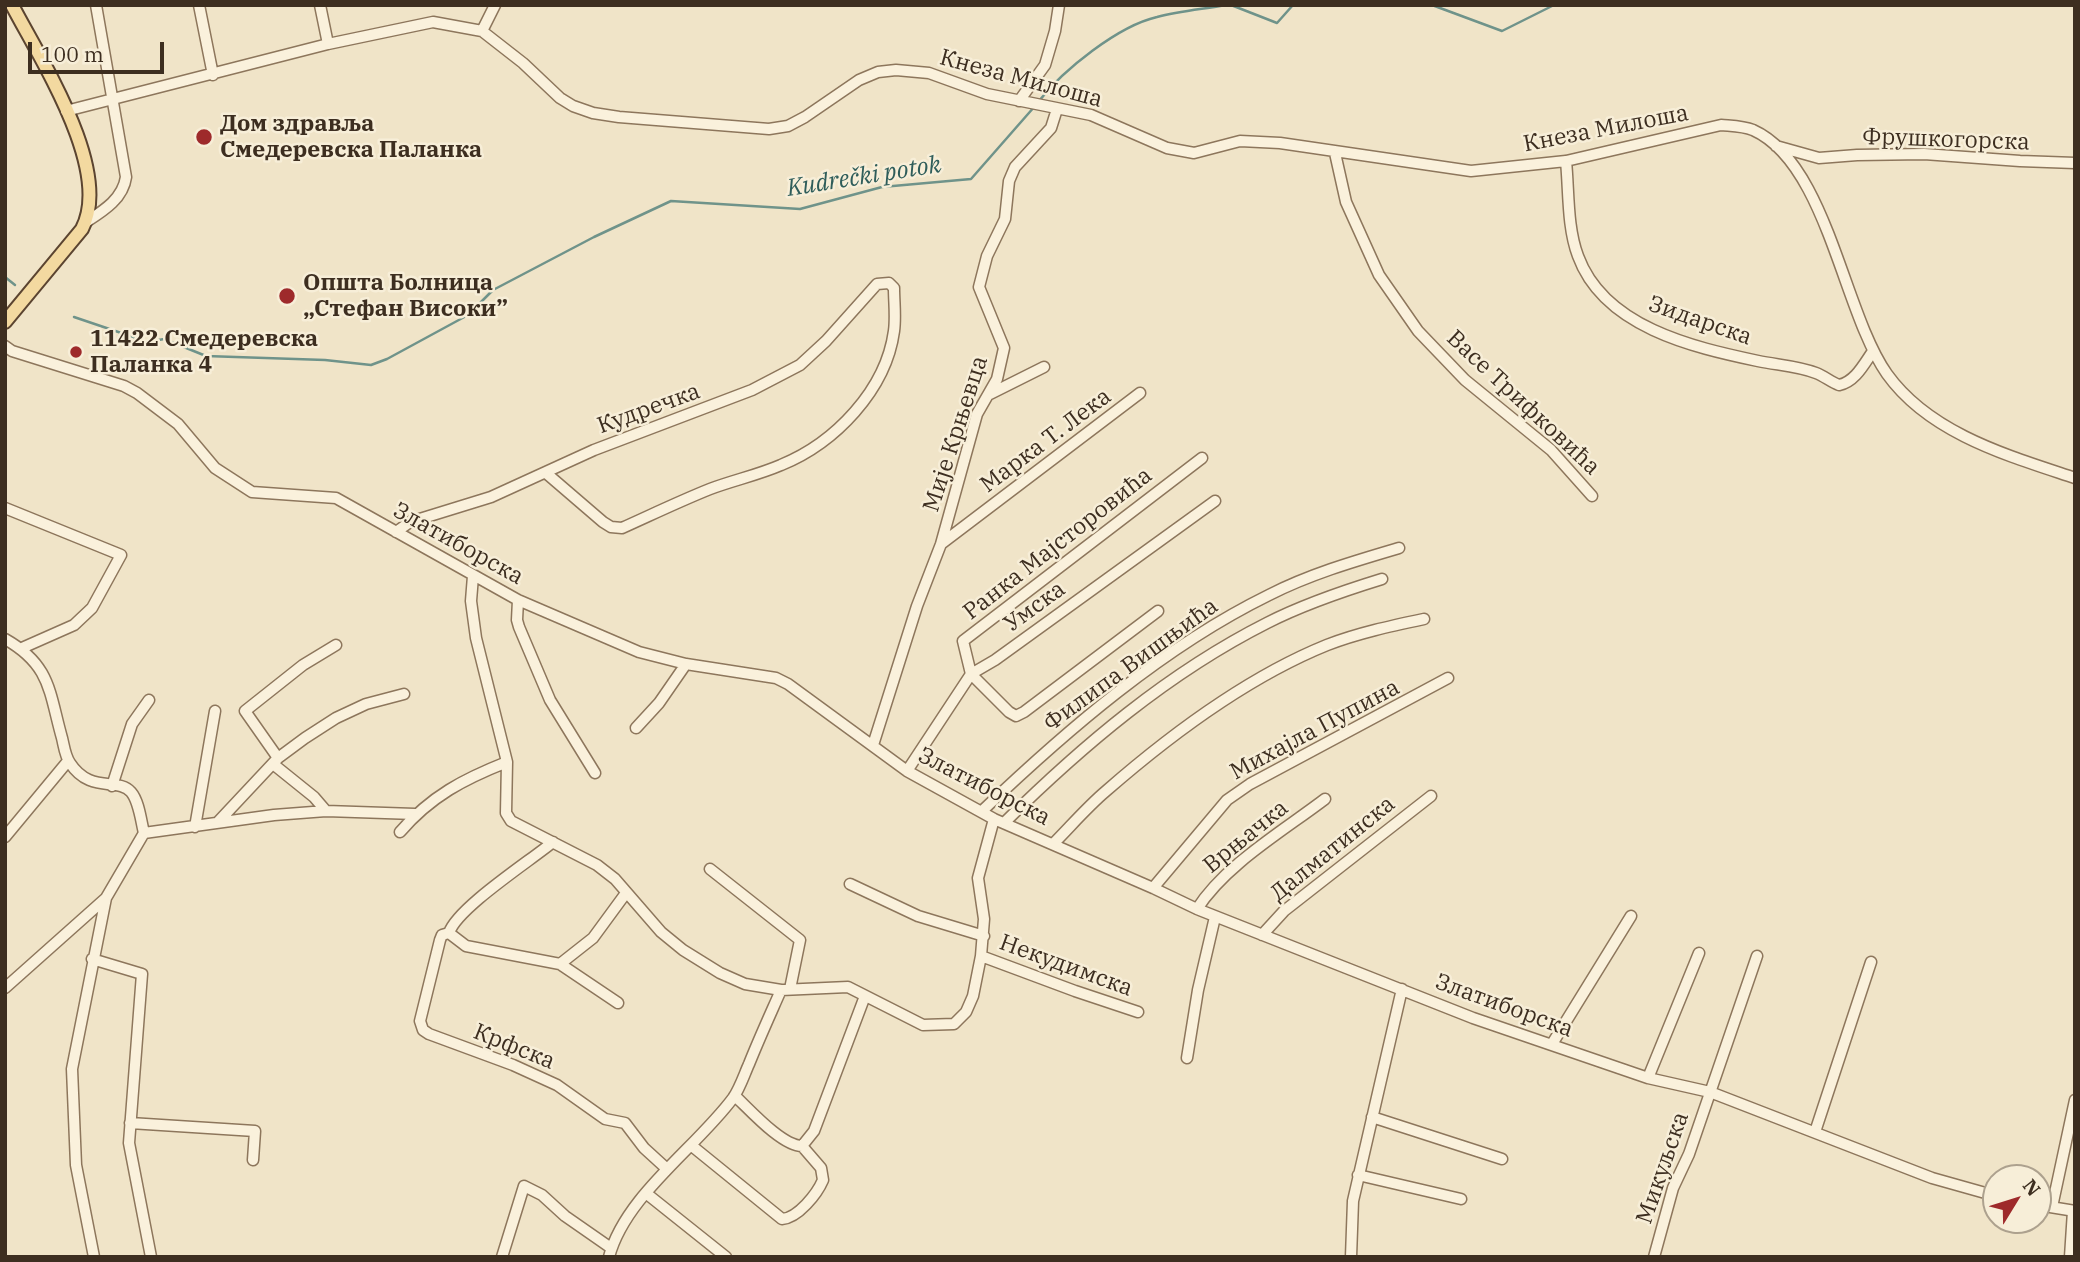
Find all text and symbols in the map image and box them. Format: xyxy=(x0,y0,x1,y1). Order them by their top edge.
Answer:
scale bar xyxy=(32,28,168,72)
text: 100 m xyxy=(41,40,104,68)
street label: Кнеза Милоша xyxy=(937,44,1105,114)
street label: Кнеза Милоша xyxy=(1521,99,1691,159)
place label: Дом здравља Смедеревска Паланка xyxy=(220,110,482,164)
street label: Фрушкогорска xyxy=(1862,123,2030,157)
marker: Дом здравља Смедеревска Паланка xyxy=(194,127,214,147)
water label: Kudrečki potok xyxy=(785,151,943,203)
place label: Општа Болница „Стефан Високи” xyxy=(303,269,508,323)
marker: Општа Болница „Стефан Високи” xyxy=(277,286,297,306)
street label: Зидарска xyxy=(1645,290,1755,352)
place label: 11422 Смедеревска Паланка 4 xyxy=(90,325,318,379)
street label: Васе Трифковића xyxy=(1441,325,1605,481)
marker: 11422 Смедеревска Паланка 4 xyxy=(68,344,84,360)
street label: Мије Крњевца xyxy=(918,353,994,515)
street label: Кудречка xyxy=(594,378,704,440)
street label: Марка Т. Лека xyxy=(975,383,1117,499)
street label: Ранка Мајсторовића xyxy=(958,462,1158,626)
street label: Златиборска xyxy=(388,497,528,591)
street label: Умска xyxy=(999,576,1071,638)
street label: Филипа Вишњића xyxy=(1038,593,1224,737)
street label: Михајла Пупина xyxy=(1226,674,1404,786)
street label: Златиборска xyxy=(913,742,1055,832)
street label: Далматинска xyxy=(1265,790,1401,908)
street label: Врњачка xyxy=(1198,794,1294,880)
street label: Некудимска xyxy=(996,929,1136,1003)
street label: Златиборска xyxy=(1431,968,1577,1044)
street label: Крфска xyxy=(469,1018,559,1076)
street label: Микуљска xyxy=(1631,1109,1695,1227)
north arrow xyxy=(1982,1164,2052,1234)
text: N xyxy=(2018,1174,2046,1201)

